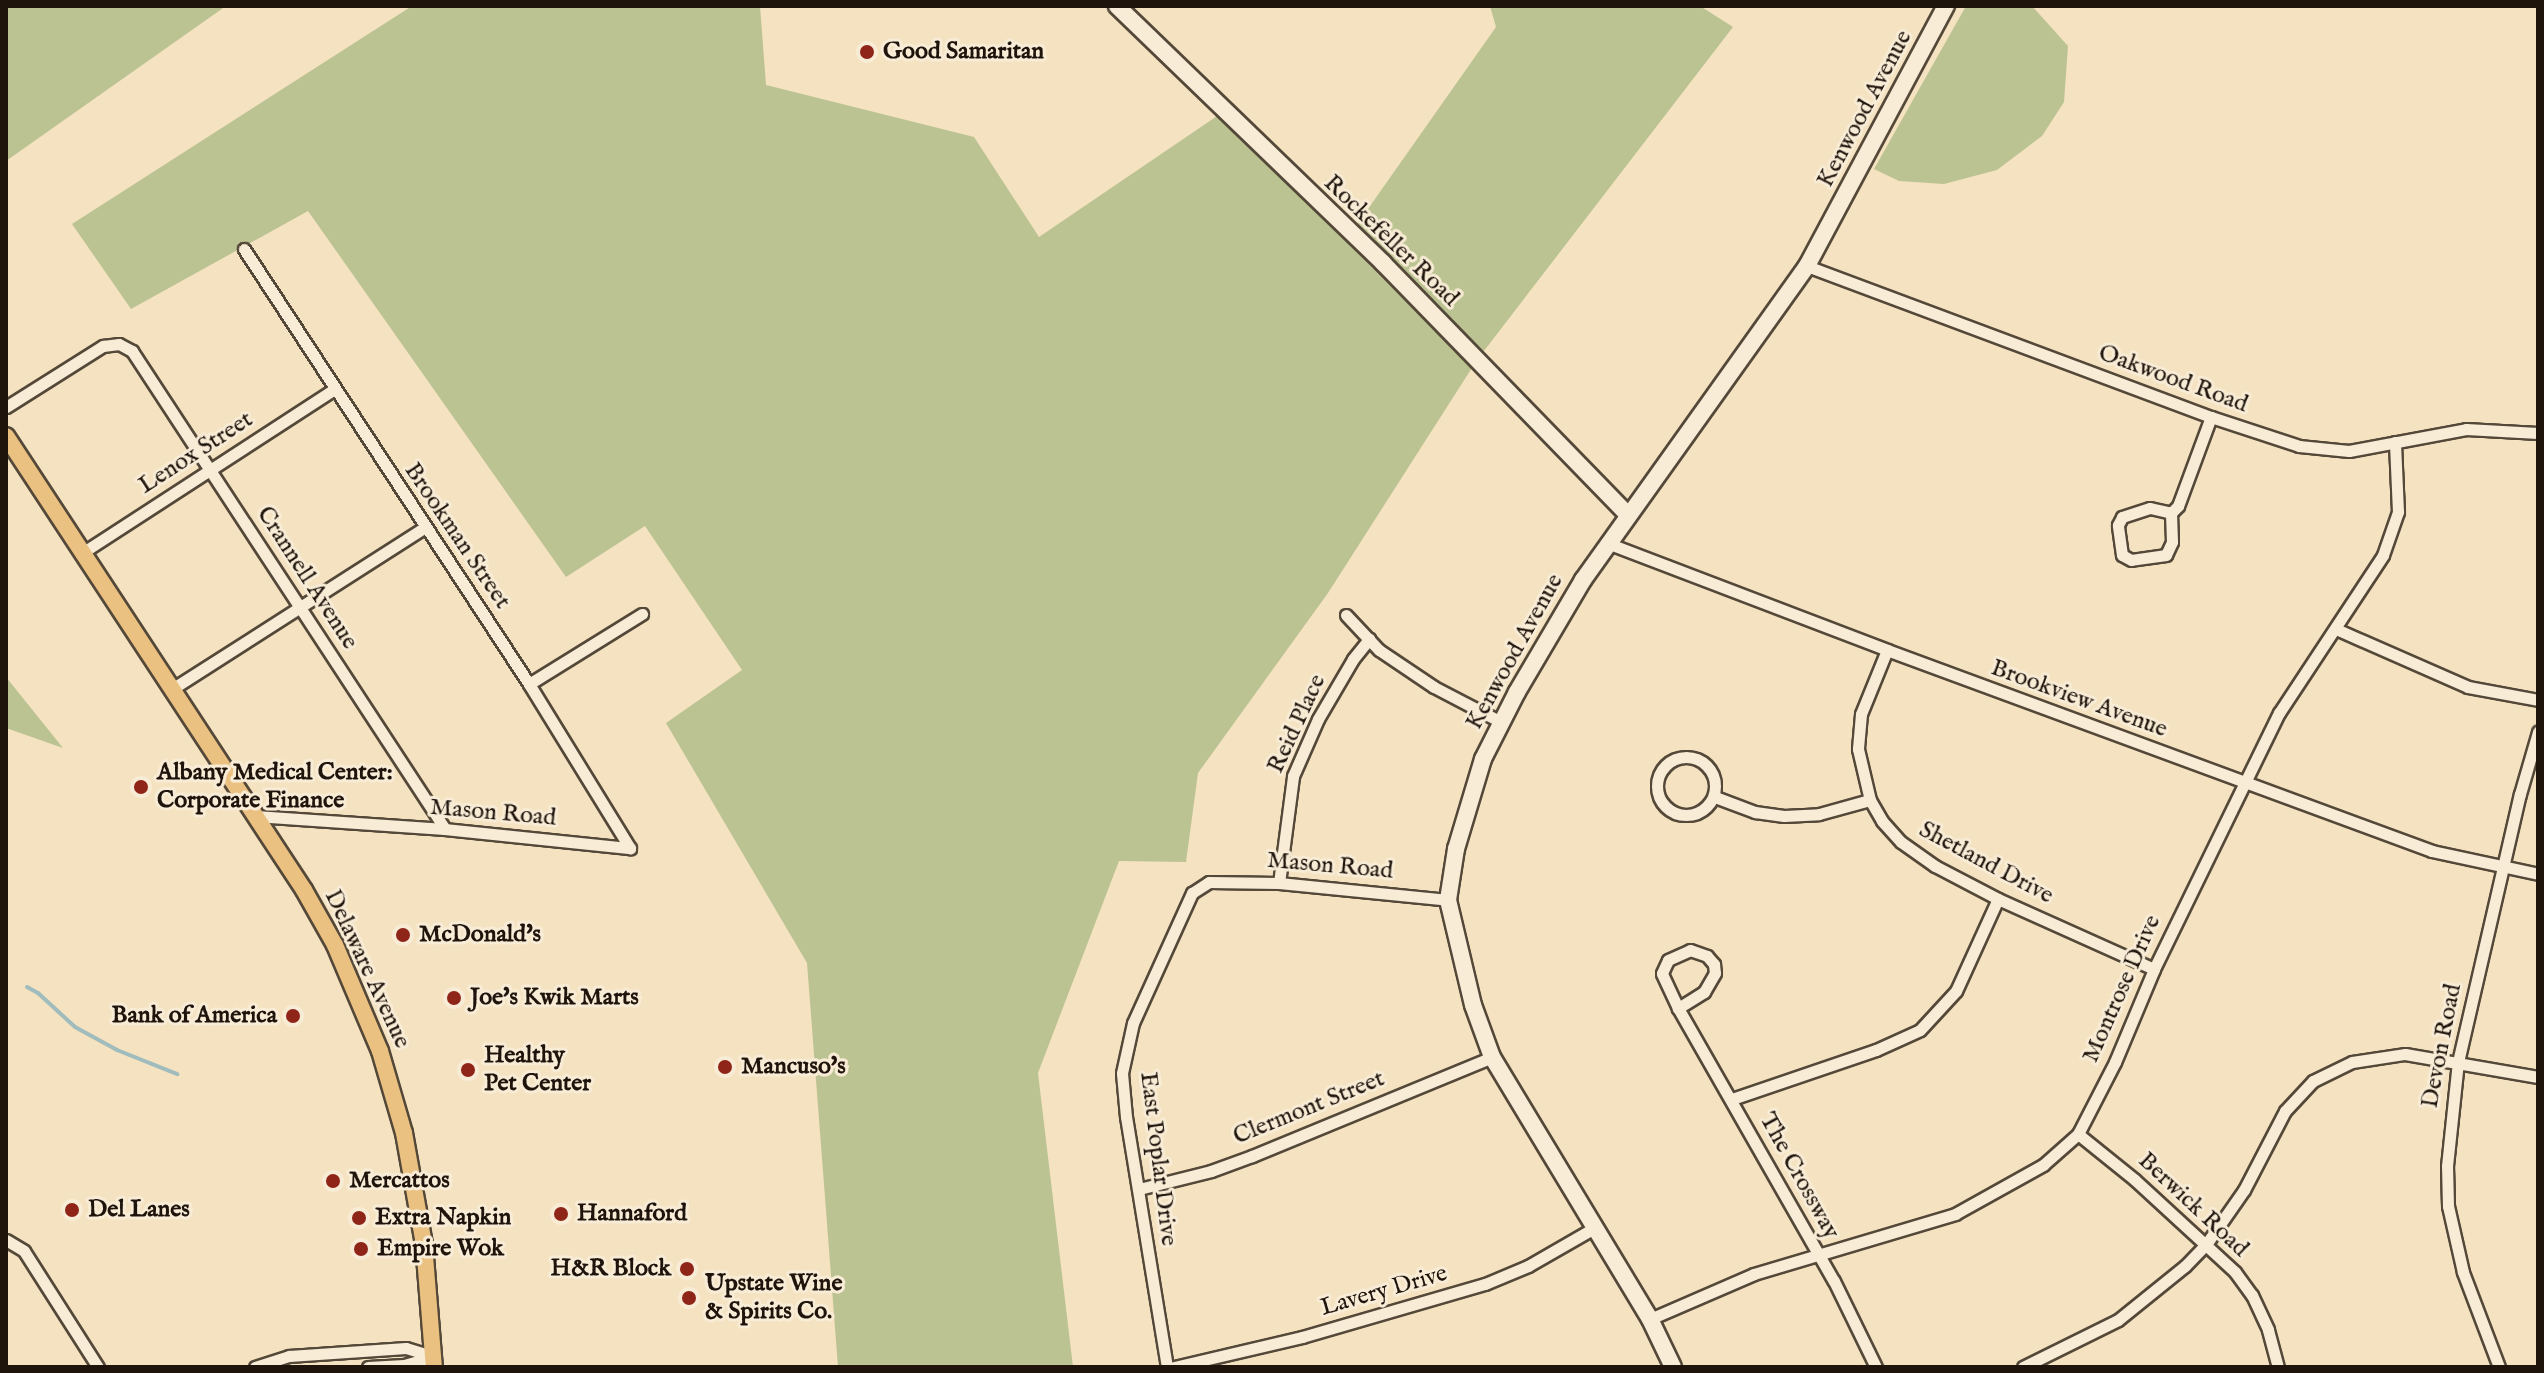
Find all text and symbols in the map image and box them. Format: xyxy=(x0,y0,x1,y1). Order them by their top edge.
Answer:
street label: Kenwood Avenue xyxy=(1812,26,1918,192)
place label: Good Samaritan xyxy=(883,38,1044,66)
marker: Good Samaritan xyxy=(858,43,876,61)
street label: Rockefeller Road xyxy=(1317,169,1465,313)
street label: Oakwood Road xyxy=(2094,339,2252,419)
street label: Lenox Street xyxy=(134,405,258,501)
street label: Brookman Street xyxy=(398,458,516,614)
street label: Crannell Avenue xyxy=(250,501,364,655)
street label: Kenwood Avenue xyxy=(1460,569,1570,735)
street label: Brookview Avenue xyxy=(1987,654,2171,744)
street label: Reid Place xyxy=(1262,670,1332,778)
place label: Albany Medical Center: Corporate Finance xyxy=(157,759,393,815)
marker: Albany Medical Center: Corporate Finance xyxy=(132,778,150,796)
street label: Mason Road xyxy=(429,793,557,833)
street label: Shetland Drive xyxy=(1914,816,2058,910)
street label: Mason Road xyxy=(1266,846,1394,886)
street label: Delaware Avenue xyxy=(318,885,416,1053)
street label: Montrose Drive xyxy=(2077,911,2167,1067)
place label: McDonald's xyxy=(419,921,541,949)
marker: McDonald's xyxy=(394,926,412,944)
street label: Devon Road xyxy=(2416,981,2468,1111)
place label: Joe's Kwik Marts xyxy=(470,984,639,1012)
marker: Joe's Kwik Marts xyxy=(445,989,463,1007)
place label: Bank of America xyxy=(112,1002,277,1030)
marker: Bank of America xyxy=(284,1007,302,1025)
place label: Healthy Pet Center xyxy=(484,1042,591,1098)
place label: Mancuso's xyxy=(741,1053,846,1081)
marker: Mancuso's xyxy=(716,1058,734,1076)
marker: Healthy Pet Center xyxy=(459,1061,477,1079)
street label: Clermont Street xyxy=(1229,1065,1389,1151)
street label: East Poplar Drive xyxy=(1133,1070,1183,1248)
street label: The Crossway xyxy=(1752,1108,1846,1244)
street label: Berwick Road xyxy=(2132,1147,2254,1263)
place label: Mercattos xyxy=(349,1167,450,1195)
marker: Mercattos xyxy=(324,1172,342,1190)
place label: Del Lanes xyxy=(88,1196,190,1224)
place label: Hannaford xyxy=(577,1200,687,1228)
marker: Del Lanes xyxy=(63,1201,81,1219)
place label: Extra Napkin xyxy=(375,1204,511,1232)
marker: Hannaford xyxy=(552,1205,570,1223)
marker: Extra Napkin xyxy=(350,1209,368,1227)
place label: Empire Wok xyxy=(377,1235,504,1263)
marker: Empire Wok xyxy=(352,1240,370,1258)
place label: H&R Block xyxy=(551,1255,671,1283)
street label: Lavery Drive xyxy=(1317,1259,1451,1323)
marker: H&R Block xyxy=(678,1260,696,1278)
place label: Upstate Wine & Spirits Co. xyxy=(705,1270,842,1326)
marker: Upstate Wine & Spirits Co. xyxy=(680,1289,698,1307)

